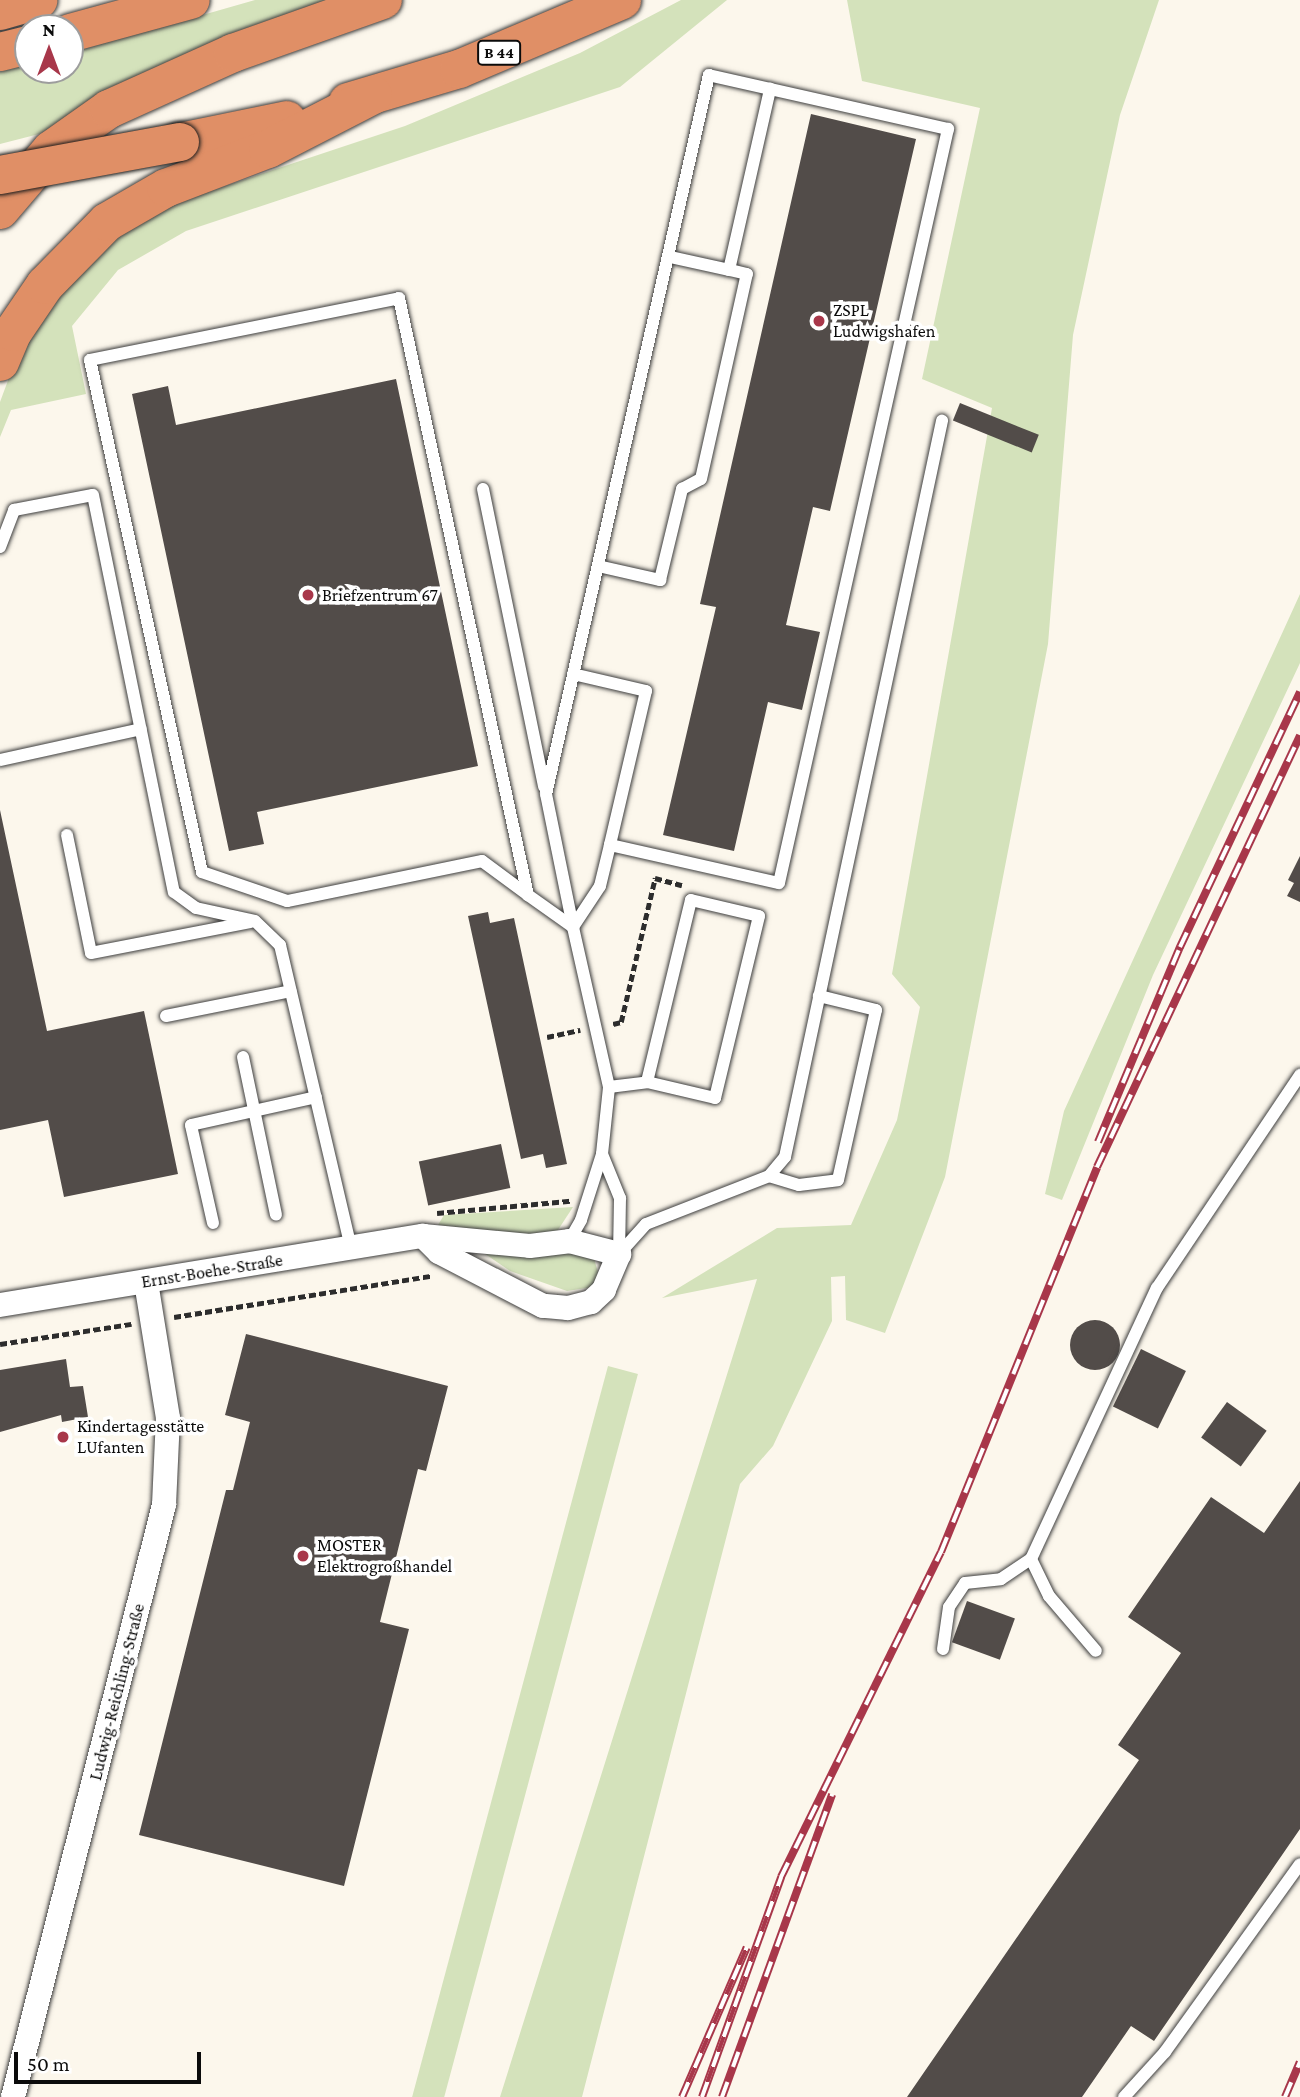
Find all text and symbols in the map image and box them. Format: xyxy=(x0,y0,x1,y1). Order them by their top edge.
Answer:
north arrow xyxy=(14,14,84,84)
text: N xyxy=(43,19,55,40)
road number: B 44 xyxy=(476,40,522,66)
place label: ZSPL Ludwigshafen xyxy=(833,300,935,342)
marker: ZSPL Ludwigshafen xyxy=(811,313,827,329)
place label: Briefzentrum 67 xyxy=(322,584,438,606)
marker: Briefzentrum 67 xyxy=(300,587,316,603)
street label: Ernst-Boehe-Straße xyxy=(140,1249,284,1293)
place label: Kindertagesstätte LUfanten xyxy=(77,1416,204,1458)
marker: Kindertagesstätte LUfanten xyxy=(55,1429,71,1445)
place label: MOSTER Elektrogroßhandel xyxy=(317,1535,452,1578)
marker: MOSTER Elektrogroßhandel xyxy=(295,1548,311,1564)
street label: Ludwig-Reichling-Straße xyxy=(85,1601,149,1783)
scale bar xyxy=(18,2038,205,2082)
text: 50 m xyxy=(27,2052,70,2076)

